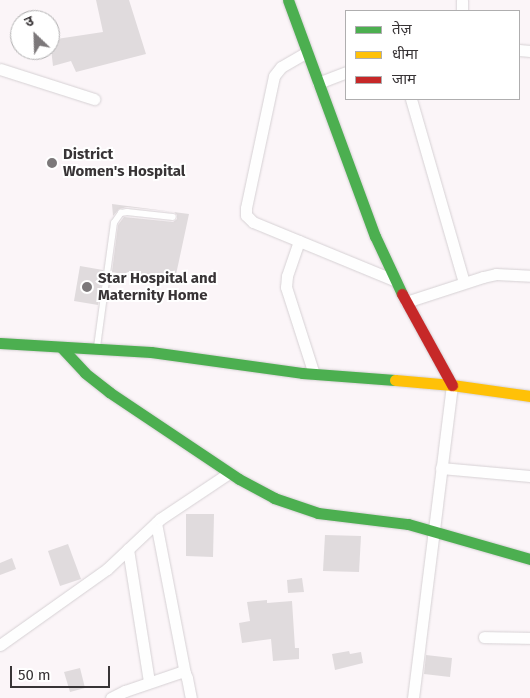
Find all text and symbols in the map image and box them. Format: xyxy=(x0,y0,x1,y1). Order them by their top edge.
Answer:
north arrow xyxy=(10,10,60,60)
legend xyxy=(345,10,520,100)
text: उ xyxy=(22,12,36,31)
text: तेज़ xyxy=(392,20,412,38)
text: धीमा xyxy=(392,45,418,63)
text: जाम xyxy=(392,70,416,88)
place label: District Women's Hospital xyxy=(63,145,185,180)
marker: District Women's Hospital xyxy=(45,156,59,170)
place label: Star Hospital and Maternity Home xyxy=(98,269,217,304)
marker: Star Hospital and Maternity Home xyxy=(80,280,94,294)
scale bar xyxy=(12,656,112,688)
text: 50 m xyxy=(18,666,51,684)

